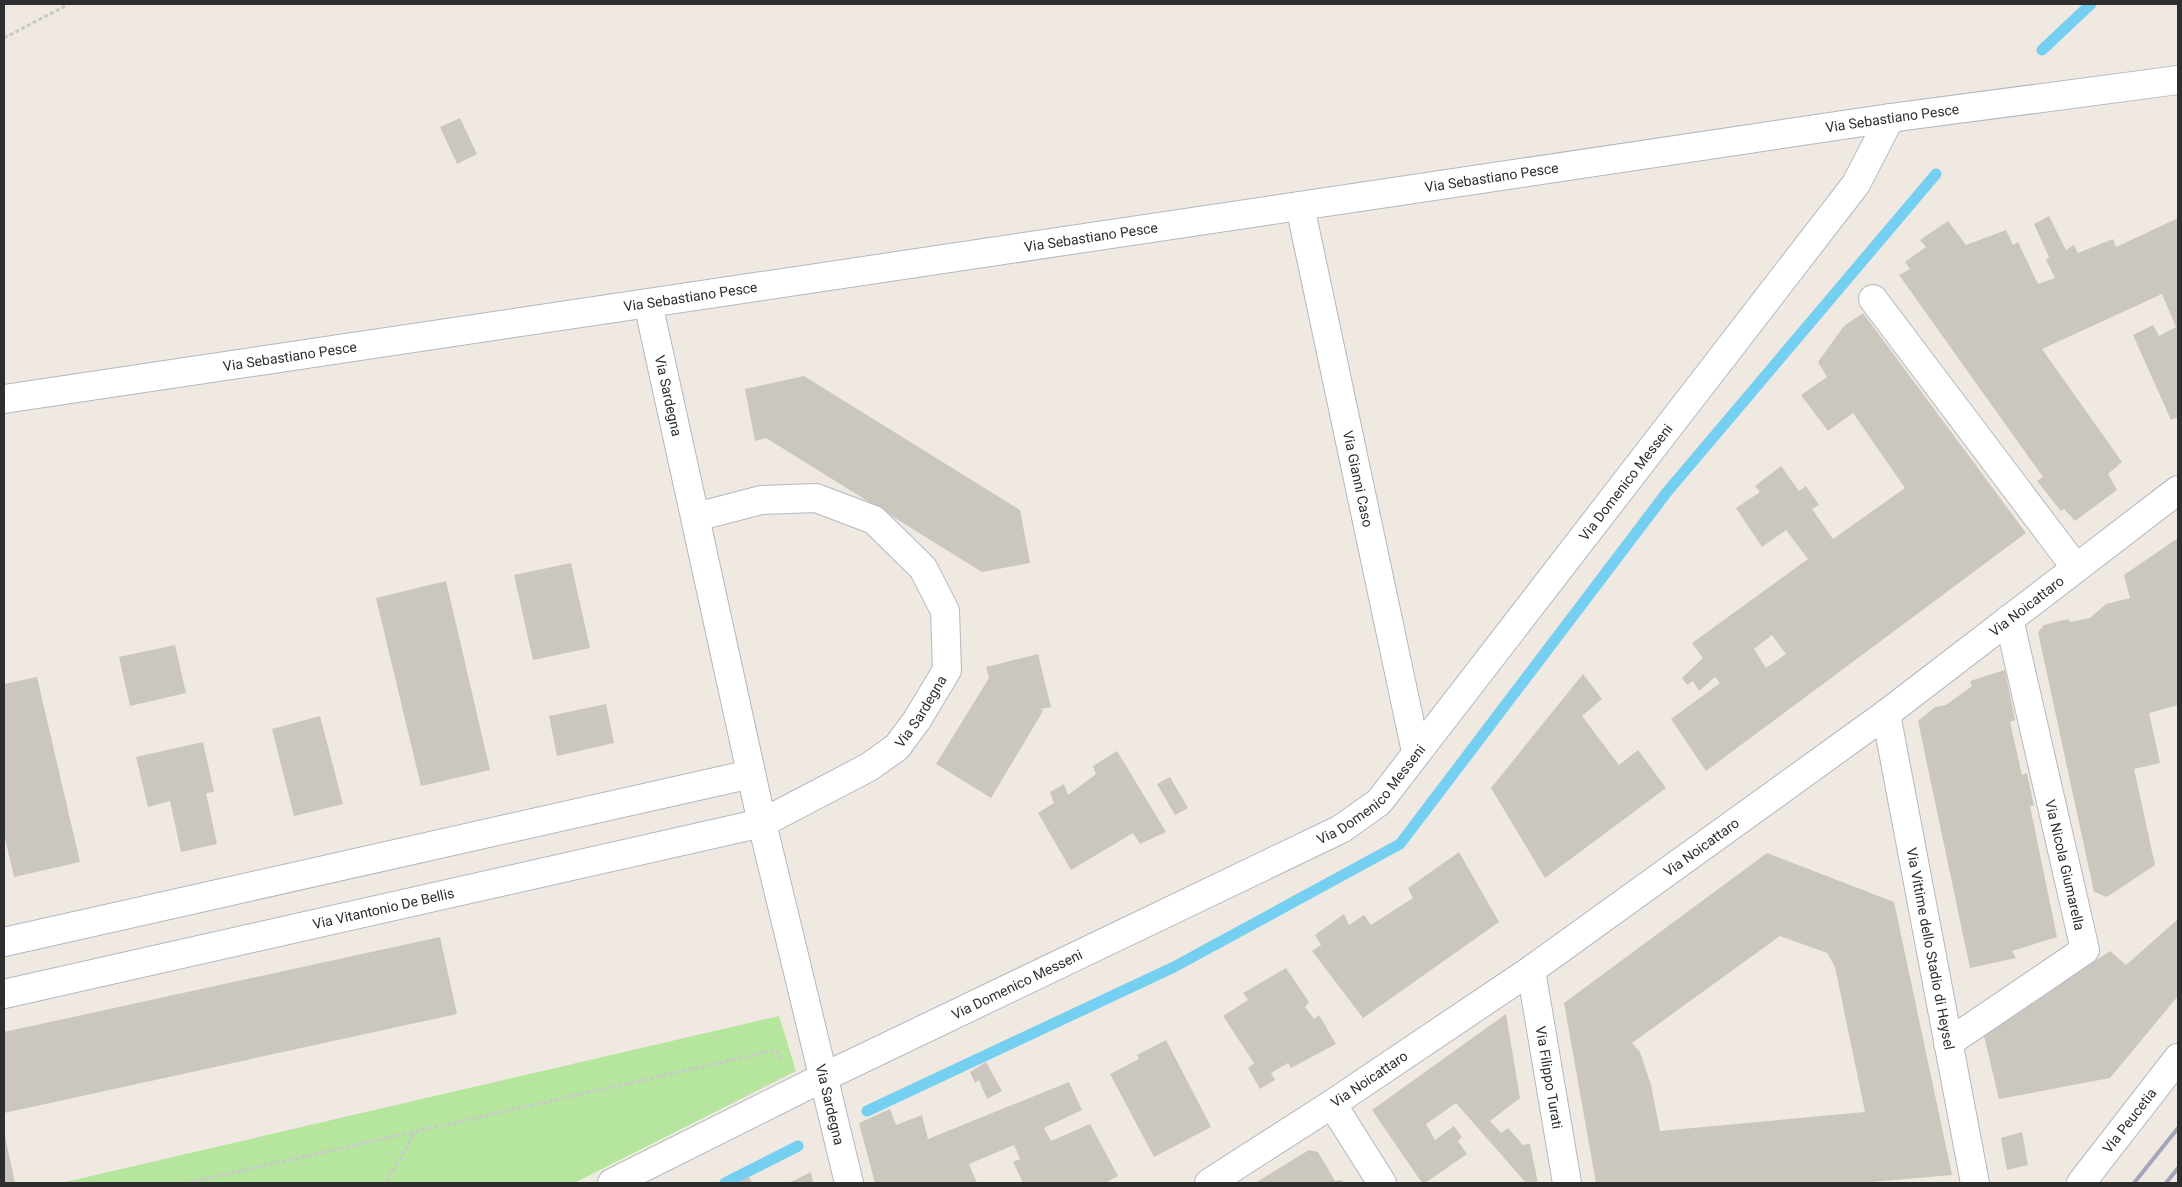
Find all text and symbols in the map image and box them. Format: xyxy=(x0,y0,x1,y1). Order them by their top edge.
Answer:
street label: Via Sebastiano Pesce xyxy=(1824,101,1960,136)
street label: Via Sebastiano Pesce xyxy=(1424,160,1559,195)
street label: Via Sebastiano Pesce xyxy=(1023,219,1159,255)
street label: Via Sebastiano Pesce xyxy=(623,279,758,315)
street label: Via Sebastiano Pesce xyxy=(222,339,358,374)
street label: Via Sardegna xyxy=(652,354,685,438)
street label: Via Domenico Messeni xyxy=(1576,421,1676,544)
street label: Via Gianni Caso xyxy=(1340,429,1376,529)
street label: Via Noicattaro xyxy=(1986,573,2067,640)
street label: Via Sardegna xyxy=(891,673,950,751)
street label: Via Domenico Messeni xyxy=(1314,741,1428,847)
street label: Via Nicola Giumarella xyxy=(2042,798,2088,932)
street label: Via Noicattaro xyxy=(1660,815,1742,880)
street label: Via Vittime dello Stadio di Heysel xyxy=(1904,846,1958,1051)
street label: Via Vitantonio De Bellis xyxy=(311,885,456,932)
street label: Via Domenico Messeni xyxy=(949,946,1085,1023)
street label: Via Filippo Turati xyxy=(1533,1025,1566,1130)
street label: Via Noicattaro xyxy=(1328,1047,1411,1111)
street label: Via Sardegna xyxy=(813,1063,848,1147)
street label: Via Peucetia xyxy=(2099,1085,2160,1156)

